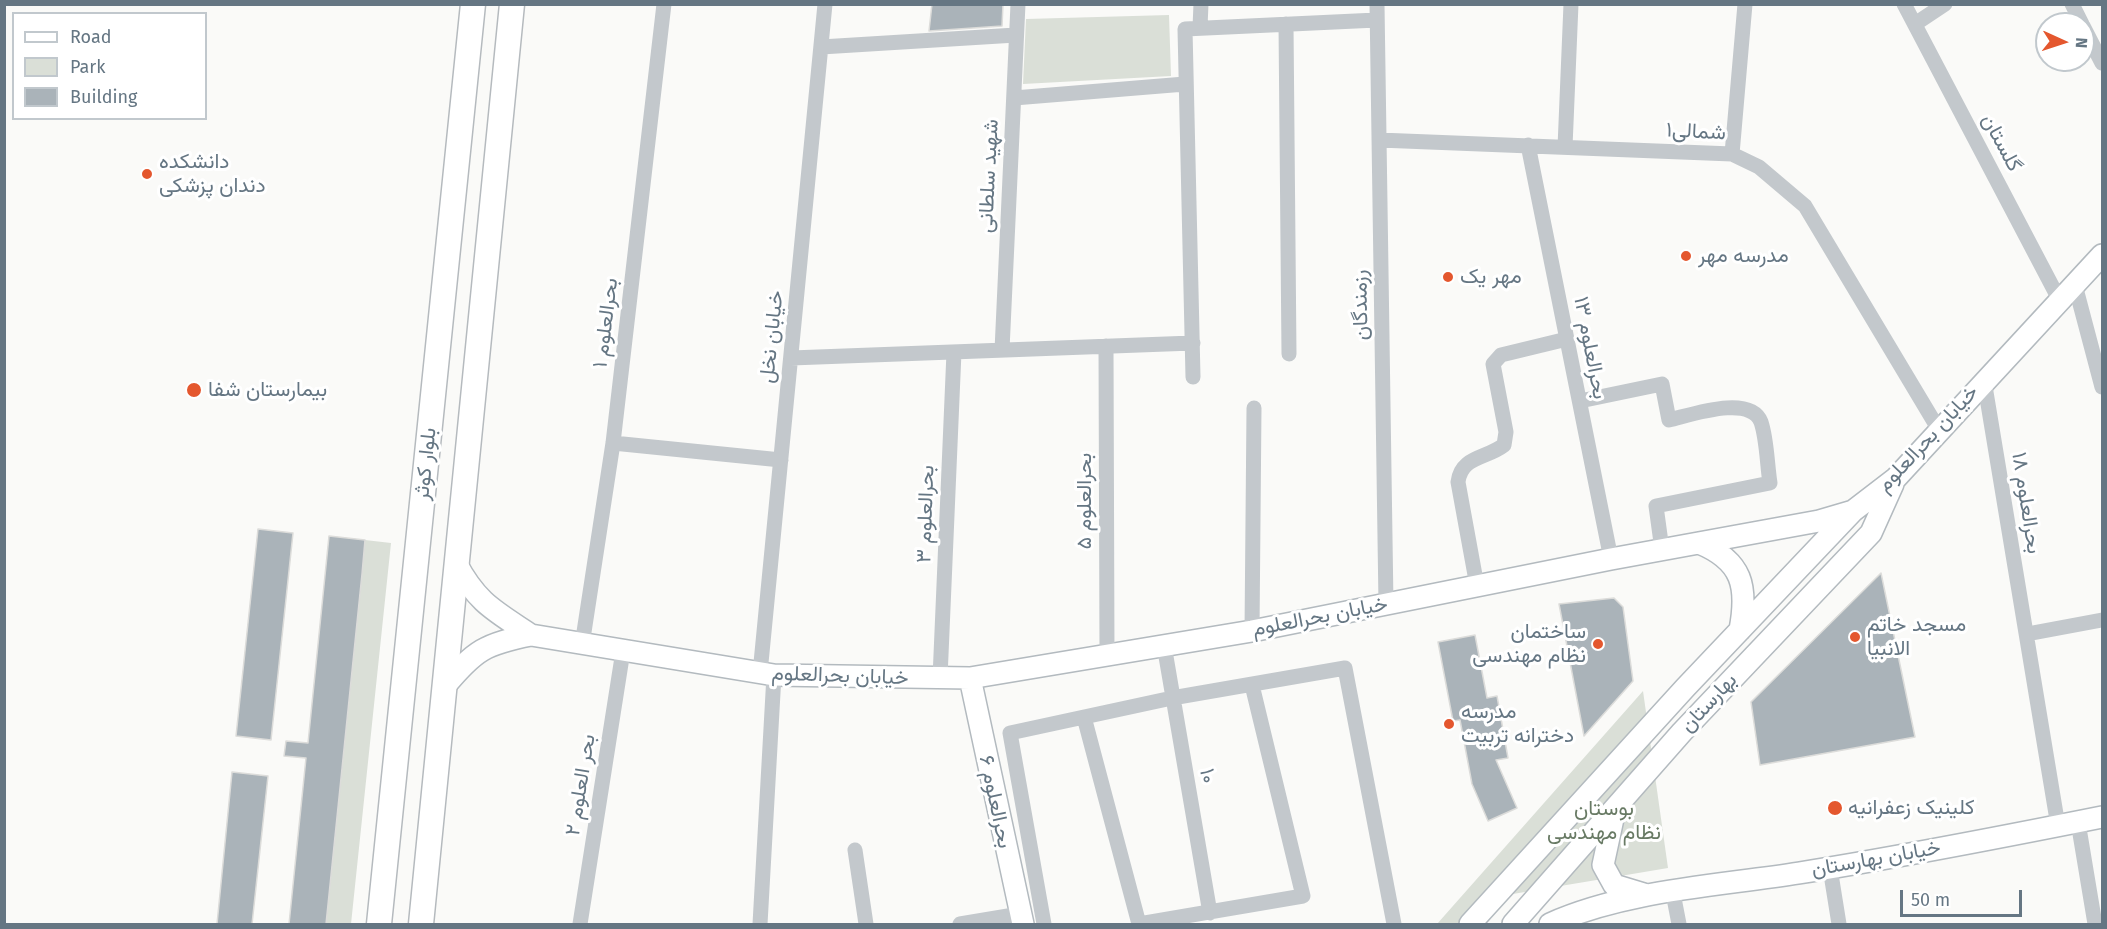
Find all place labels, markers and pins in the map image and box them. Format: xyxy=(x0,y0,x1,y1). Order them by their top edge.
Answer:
place label: دانشکده دندان پزشکی xyxy=(159,149,265,199)
marker: دانشکده دندان پزشکی xyxy=(140,167,154,181)
place label: مدرسه مهر xyxy=(1698,243,1789,269)
marker: مدرسه مهر xyxy=(1679,249,1693,263)
place label: مهر یک xyxy=(1460,264,1522,290)
marker: مهر یک xyxy=(1441,270,1455,284)
place label: بیمارستان شفا xyxy=(208,377,327,403)
marker: بیمارستان شفا xyxy=(185,381,203,399)
place label: مسجد خاتم الانبیا xyxy=(1867,612,1966,662)
place label: ساختمان نظام مهندسی xyxy=(1472,619,1586,669)
marker: مسجد خاتم الانبیا xyxy=(1848,630,1862,644)
marker: ساختمان نظام مهندسی xyxy=(1591,637,1605,651)
place label: مدرسه دخترانه تربیت xyxy=(1461,699,1574,749)
marker: مدرسه دخترانه تربیت xyxy=(1442,717,1456,731)
place label: کلینیک زعفرانیه xyxy=(1848,795,1975,821)
marker: کلینیک زعفرانیه xyxy=(1826,799,1844,817)

